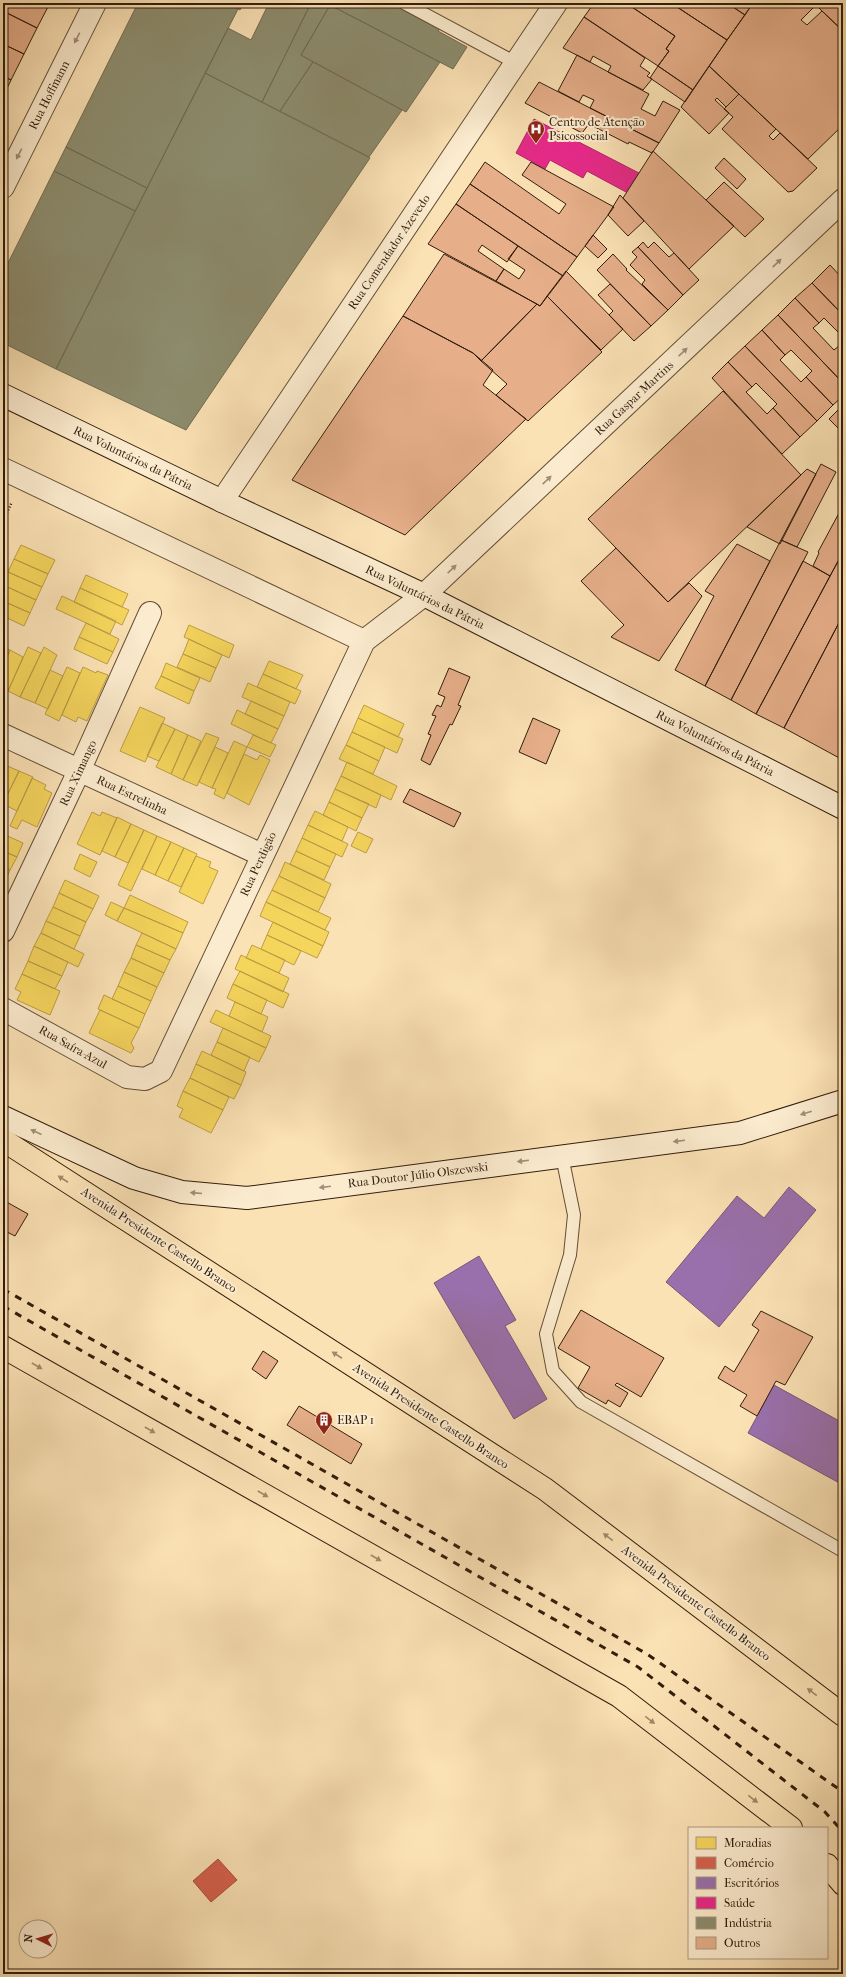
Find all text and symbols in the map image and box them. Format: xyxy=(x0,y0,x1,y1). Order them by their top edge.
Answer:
one-way arrow xyxy=(74,32,81,44)
street label: Rua Hoffmann xyxy=(26,58,72,132)
place label: Centro de Atenção Psicossocial xyxy=(549,115,645,143)
hospital icon: Centro de Atenção Psicossocial xyxy=(526,119,546,144)
one-way arrow xyxy=(16,148,22,160)
street label: Rua Comendador Azevedo xyxy=(345,192,433,312)
one-way arrow xyxy=(772,258,782,268)
one-way arrow xyxy=(678,347,688,357)
street label: Rua Gaspar Martins xyxy=(592,358,677,438)
street label: Rua Voluntários da Pátria xyxy=(71,423,195,493)
one-way arrow xyxy=(542,475,552,484)
street label: Rua Voluntários da Pátria xyxy=(363,562,487,632)
one-way arrow xyxy=(447,564,458,573)
street label: Rua Voluntários da Pátria xyxy=(654,707,777,779)
street label: Rua Ximango xyxy=(57,738,99,808)
street label: Rua Estrelinha xyxy=(94,772,170,818)
street label: Rua Perdigão xyxy=(237,830,279,898)
street label: Rua Saíra-Azul xyxy=(37,1023,110,1072)
one-way arrow xyxy=(799,1110,811,1116)
one-way arrow xyxy=(29,1129,41,1135)
one-way arrow xyxy=(673,1138,685,1144)
one-way arrow xyxy=(517,1158,529,1164)
street label: Rua Doutor Júlio Olszewski xyxy=(347,1159,489,1191)
one-way arrow xyxy=(58,1175,68,1183)
street label: Avenida Presidente Castello Branco xyxy=(78,1184,239,1296)
one-way arrow xyxy=(319,1184,331,1190)
one-way arrow xyxy=(190,1190,202,1196)
one-way arrow xyxy=(332,1351,343,1359)
street label: Avenida Presidente Castello Branco xyxy=(350,1360,511,1472)
one-way arrow xyxy=(31,1362,43,1369)
building icon: EBAP 1 xyxy=(314,1410,334,1435)
place label: EBAP 1 xyxy=(337,1413,374,1427)
one-way arrow xyxy=(144,1427,156,1433)
one-way arrow xyxy=(257,1491,269,1498)
one-way arrow xyxy=(603,1532,614,1541)
street label: Avenida Presidente Castello Branco xyxy=(618,1542,773,1664)
one-way arrow xyxy=(370,1555,382,1562)
one-way arrow xyxy=(807,1688,817,1696)
one-way arrow xyxy=(645,1715,656,1724)
one-way arrow xyxy=(748,1795,759,1803)
legend xyxy=(688,1827,828,1959)
text: Moradias xyxy=(724,1836,772,1850)
text: Comércio xyxy=(724,1856,774,1870)
text: Escritórios xyxy=(724,1876,780,1890)
text: Saúde xyxy=(724,1896,755,1910)
text: Indústria xyxy=(724,1916,772,1930)
north arrow xyxy=(18,1919,58,1959)
text: N xyxy=(22,1933,35,1943)
text: Outros xyxy=(724,1936,761,1950)

